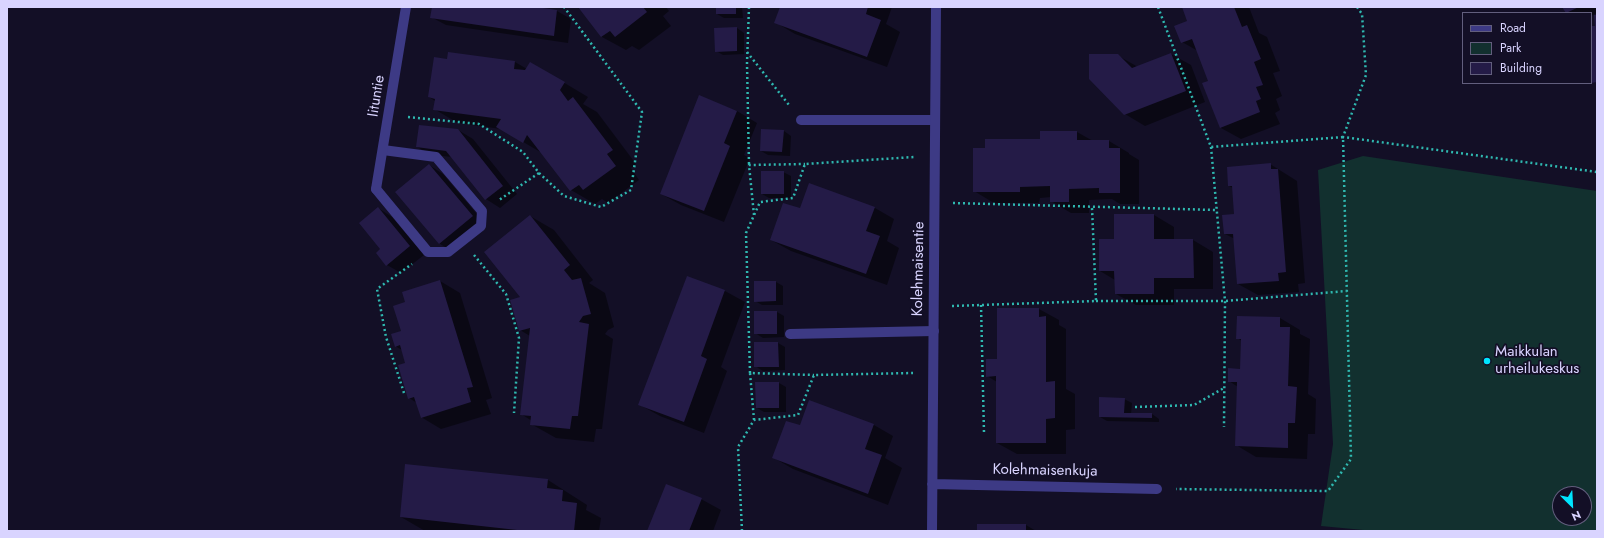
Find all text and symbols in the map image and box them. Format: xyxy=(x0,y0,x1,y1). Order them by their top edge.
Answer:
legend xyxy=(1462,12,1592,84)
text: Road xyxy=(1500,19,1526,37)
text: Park xyxy=(1500,39,1521,57)
text: Building xyxy=(1500,59,1542,77)
street label: Iituntie xyxy=(365,74,389,118)
street label: Kolehmaisentie xyxy=(909,221,929,317)
place label: Maikkulan urheilukeskus xyxy=(1495,343,1579,378)
marker: Maikkulan urheilukeskus xyxy=(1482,356,1492,366)
street label: Kolehmaisenkuja xyxy=(992,461,1098,481)
north arrow xyxy=(1552,486,1592,526)
text: N xyxy=(1569,507,1584,525)

